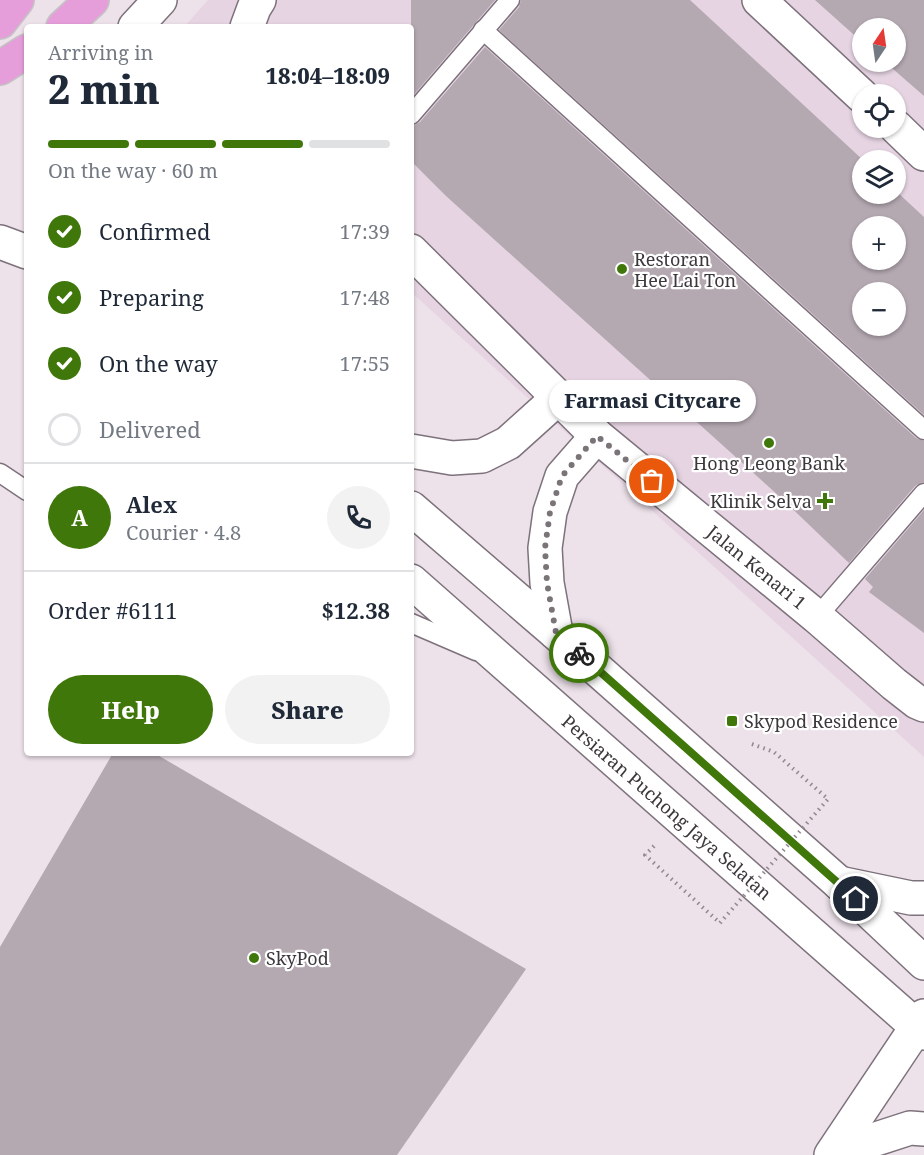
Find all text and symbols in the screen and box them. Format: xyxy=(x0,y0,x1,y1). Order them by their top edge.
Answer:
north arrow xyxy=(852,18,906,72)
map controls xyxy=(852,18,906,336)
text: Arriving in xyxy=(48,39,153,66)
text: 18:04–18:09 xyxy=(266,60,390,90)
text: 2 min xyxy=(48,62,160,115)
button: locate xyxy=(852,84,906,138)
button: layers xyxy=(852,150,906,204)
text: On the way · 60 m xyxy=(48,157,218,184)
icon: check xyxy=(48,215,81,248)
text: Confirmed xyxy=(99,216,210,246)
button: + xyxy=(852,216,906,270)
text: 17:39 xyxy=(340,218,390,245)
place label: Restoran Hee Lai Ton xyxy=(634,247,737,292)
marker: Restoran Hee Lai Ton xyxy=(615,262,629,276)
icon: check xyxy=(48,281,81,314)
text: Preparing xyxy=(99,282,204,312)
button: − xyxy=(852,282,906,336)
text: 17:48 xyxy=(340,284,390,311)
icon: check xyxy=(48,347,81,380)
text: On the way xyxy=(99,348,218,378)
text: 17:55 xyxy=(340,350,390,377)
callout: Farmasi Citycare xyxy=(548,379,756,421)
text: Farmasi Citycare xyxy=(564,387,741,414)
text: Delivered xyxy=(99,414,201,444)
marker: Hong Leong Bank xyxy=(762,436,776,450)
place label: Hong Leong Bank xyxy=(693,451,845,475)
pin xyxy=(626,455,677,506)
icon: bag xyxy=(635,464,668,497)
button: phone xyxy=(327,486,390,549)
text: Alex xyxy=(126,489,177,519)
place label: Klinik Selva xyxy=(710,489,812,513)
marker: Klinik Selva xyxy=(816,492,834,510)
text: A xyxy=(71,502,88,532)
text: Courier · 4.8 xyxy=(126,519,241,546)
street label: Jalan Kenari 1 xyxy=(702,519,812,614)
text: Order #6111 xyxy=(48,595,178,625)
text: $12.38 xyxy=(321,595,390,625)
courier xyxy=(549,623,609,683)
icon: bike xyxy=(563,637,596,670)
button: Help xyxy=(48,675,213,744)
button: Share xyxy=(225,675,390,744)
street label: Persiaran Puchong Jaya Selatan xyxy=(557,709,777,905)
place label: Skypod Residence xyxy=(744,709,898,733)
marker: Skypod Residence xyxy=(725,714,739,728)
pin xyxy=(830,873,881,924)
icon: home xyxy=(839,882,872,915)
place label: SkyPod xyxy=(266,946,329,970)
marker: SkyPod xyxy=(247,951,261,965)

